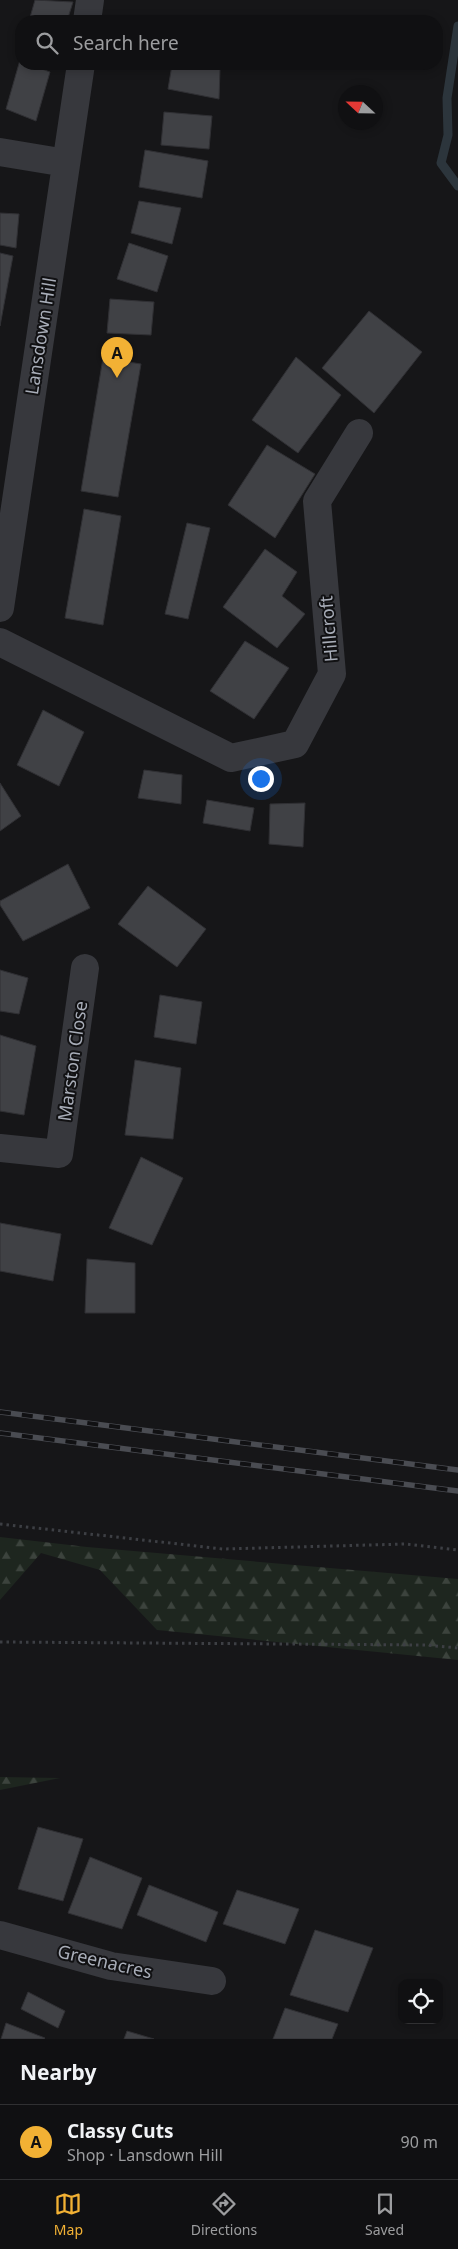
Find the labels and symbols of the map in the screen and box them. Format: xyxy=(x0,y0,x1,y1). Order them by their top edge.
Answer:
north arrow xyxy=(338,85,383,130)
street label: Lansdown Hill xyxy=(19,276,61,396)
pin: A xyxy=(101,337,133,378)
street label: Hillcroft xyxy=(313,594,343,663)
your location xyxy=(248,766,274,792)
street label: Marston Close xyxy=(52,999,92,1123)
street label: Greenacres xyxy=(55,1938,155,1984)

